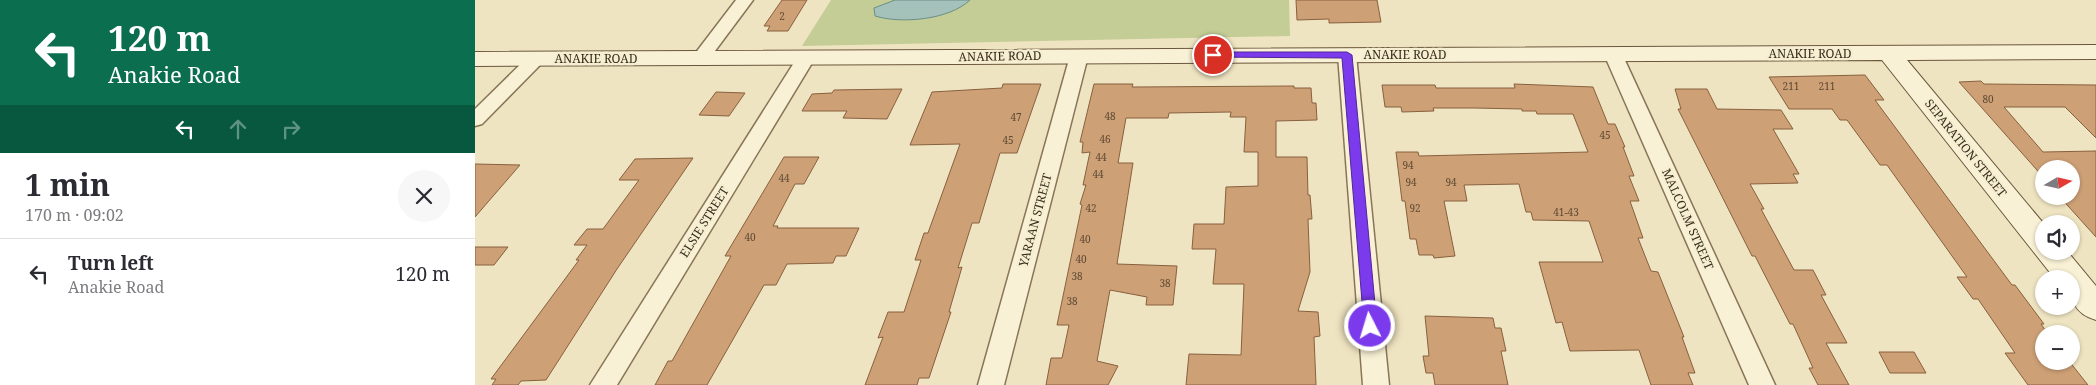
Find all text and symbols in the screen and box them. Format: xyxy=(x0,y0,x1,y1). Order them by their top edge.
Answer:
house number: 2 xyxy=(779,9,785,23)
text: 120 m xyxy=(108,14,211,61)
icon: left xyxy=(25,20,90,85)
pin xyxy=(1192,34,1234,76)
icon: arrive xyxy=(1199,41,1227,69)
street label: ANAKIE ROAD xyxy=(1769,45,1852,62)
street label: ANAKIE ROAD xyxy=(1364,46,1447,63)
street label: ANAKIE ROAD xyxy=(958,47,1042,65)
street label: ANAKIE ROAD xyxy=(555,50,638,67)
text: Anakie Road xyxy=(108,59,241,89)
house number: 211 xyxy=(1783,79,1799,93)
house number: 211 xyxy=(1819,79,1835,93)
house number: 80 xyxy=(1982,92,1994,106)
street label: SEPARATION STREET xyxy=(1921,95,2011,201)
house number: 48 xyxy=(1104,109,1116,123)
house number: 47 xyxy=(1010,110,1022,124)
icon: left xyxy=(171,115,199,143)
icon: ahead xyxy=(224,115,252,143)
icon: right xyxy=(277,115,305,143)
house number: 45 xyxy=(1599,128,1611,142)
house number: 46 xyxy=(1099,132,1111,146)
house number: 45 xyxy=(1002,133,1014,147)
house number: 44 xyxy=(1095,150,1107,164)
house number: 94 xyxy=(1402,158,1414,172)
north arrow xyxy=(2035,160,2080,205)
map controls xyxy=(2035,160,2080,370)
text: 1 min xyxy=(25,164,110,205)
street label: MALCOLM STREET xyxy=(1658,166,1718,273)
house number: 44 xyxy=(1092,167,1104,181)
button: close xyxy=(398,170,450,222)
house number: 44 xyxy=(778,171,790,185)
street label: YARAAN STREET xyxy=(1014,171,1056,270)
house number: 94 xyxy=(1405,175,1417,189)
house number: 94 xyxy=(1445,175,1457,189)
street label: ELSIE STREET xyxy=(676,183,733,261)
house number: 42 xyxy=(1085,201,1097,215)
house number: 92 xyxy=(1409,201,1421,215)
text: 170 m · 09:02 xyxy=(25,204,124,226)
house number: 41-43 xyxy=(1553,205,1579,219)
button: sound xyxy=(2035,215,2080,260)
house number: 40 xyxy=(744,230,756,244)
house number: 40 xyxy=(1079,232,1091,246)
text: Turn left xyxy=(68,250,154,276)
house number: 40 xyxy=(1075,252,1087,266)
icon: left xyxy=(25,260,53,288)
text: 120 m xyxy=(395,261,450,287)
house number: 38 xyxy=(1071,269,1083,283)
button: + xyxy=(2035,270,2080,315)
text: Anakie Road xyxy=(68,276,164,298)
house number: 38 xyxy=(1159,276,1171,290)
house number: 38 xyxy=(1066,294,1078,308)
position arrow xyxy=(1343,299,1395,351)
button: − xyxy=(2035,325,2080,370)

